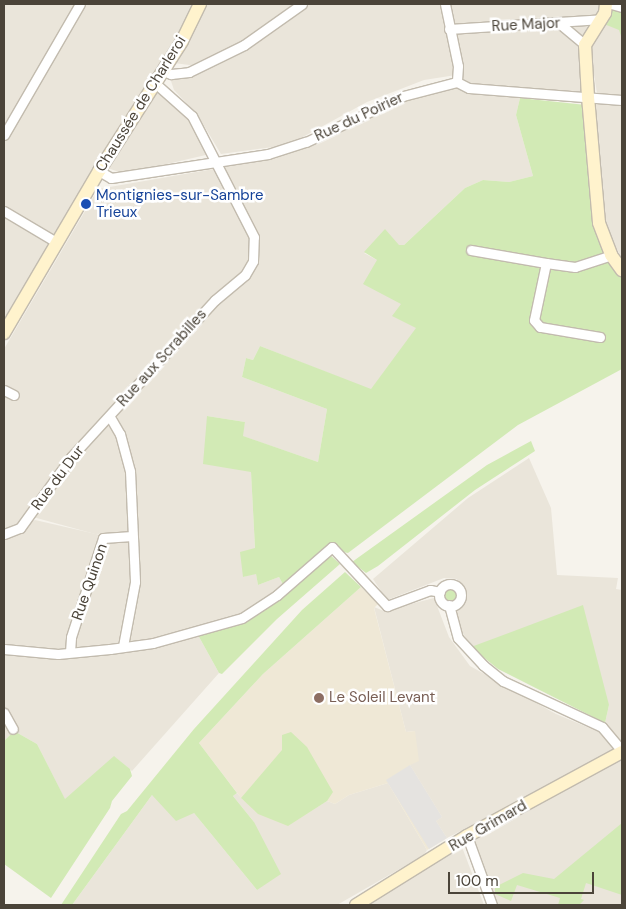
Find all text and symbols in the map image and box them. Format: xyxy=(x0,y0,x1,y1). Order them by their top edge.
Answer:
street label: Rue Major xyxy=(491,14,561,36)
street label: Chaussée de Charleroi xyxy=(92,33,190,175)
street label: Rue du Poirier xyxy=(312,89,406,145)
place label: Montignies-sur-Sambre Trieux xyxy=(96,186,264,221)
marker: Montignies-sur-Sambre Trieux xyxy=(80,198,92,210)
street label: Rue aux Scrabilles xyxy=(114,306,210,410)
street label: Rue du Dur xyxy=(28,442,88,514)
street label: Rue Quinon xyxy=(68,541,112,623)
place label: Le Soleil Levant xyxy=(329,689,435,707)
marker: Le Soleil Levant xyxy=(313,692,325,704)
street label: Rue Grimard xyxy=(446,797,530,855)
scale bar xyxy=(451,862,597,894)
text: 100 m xyxy=(456,871,499,891)

